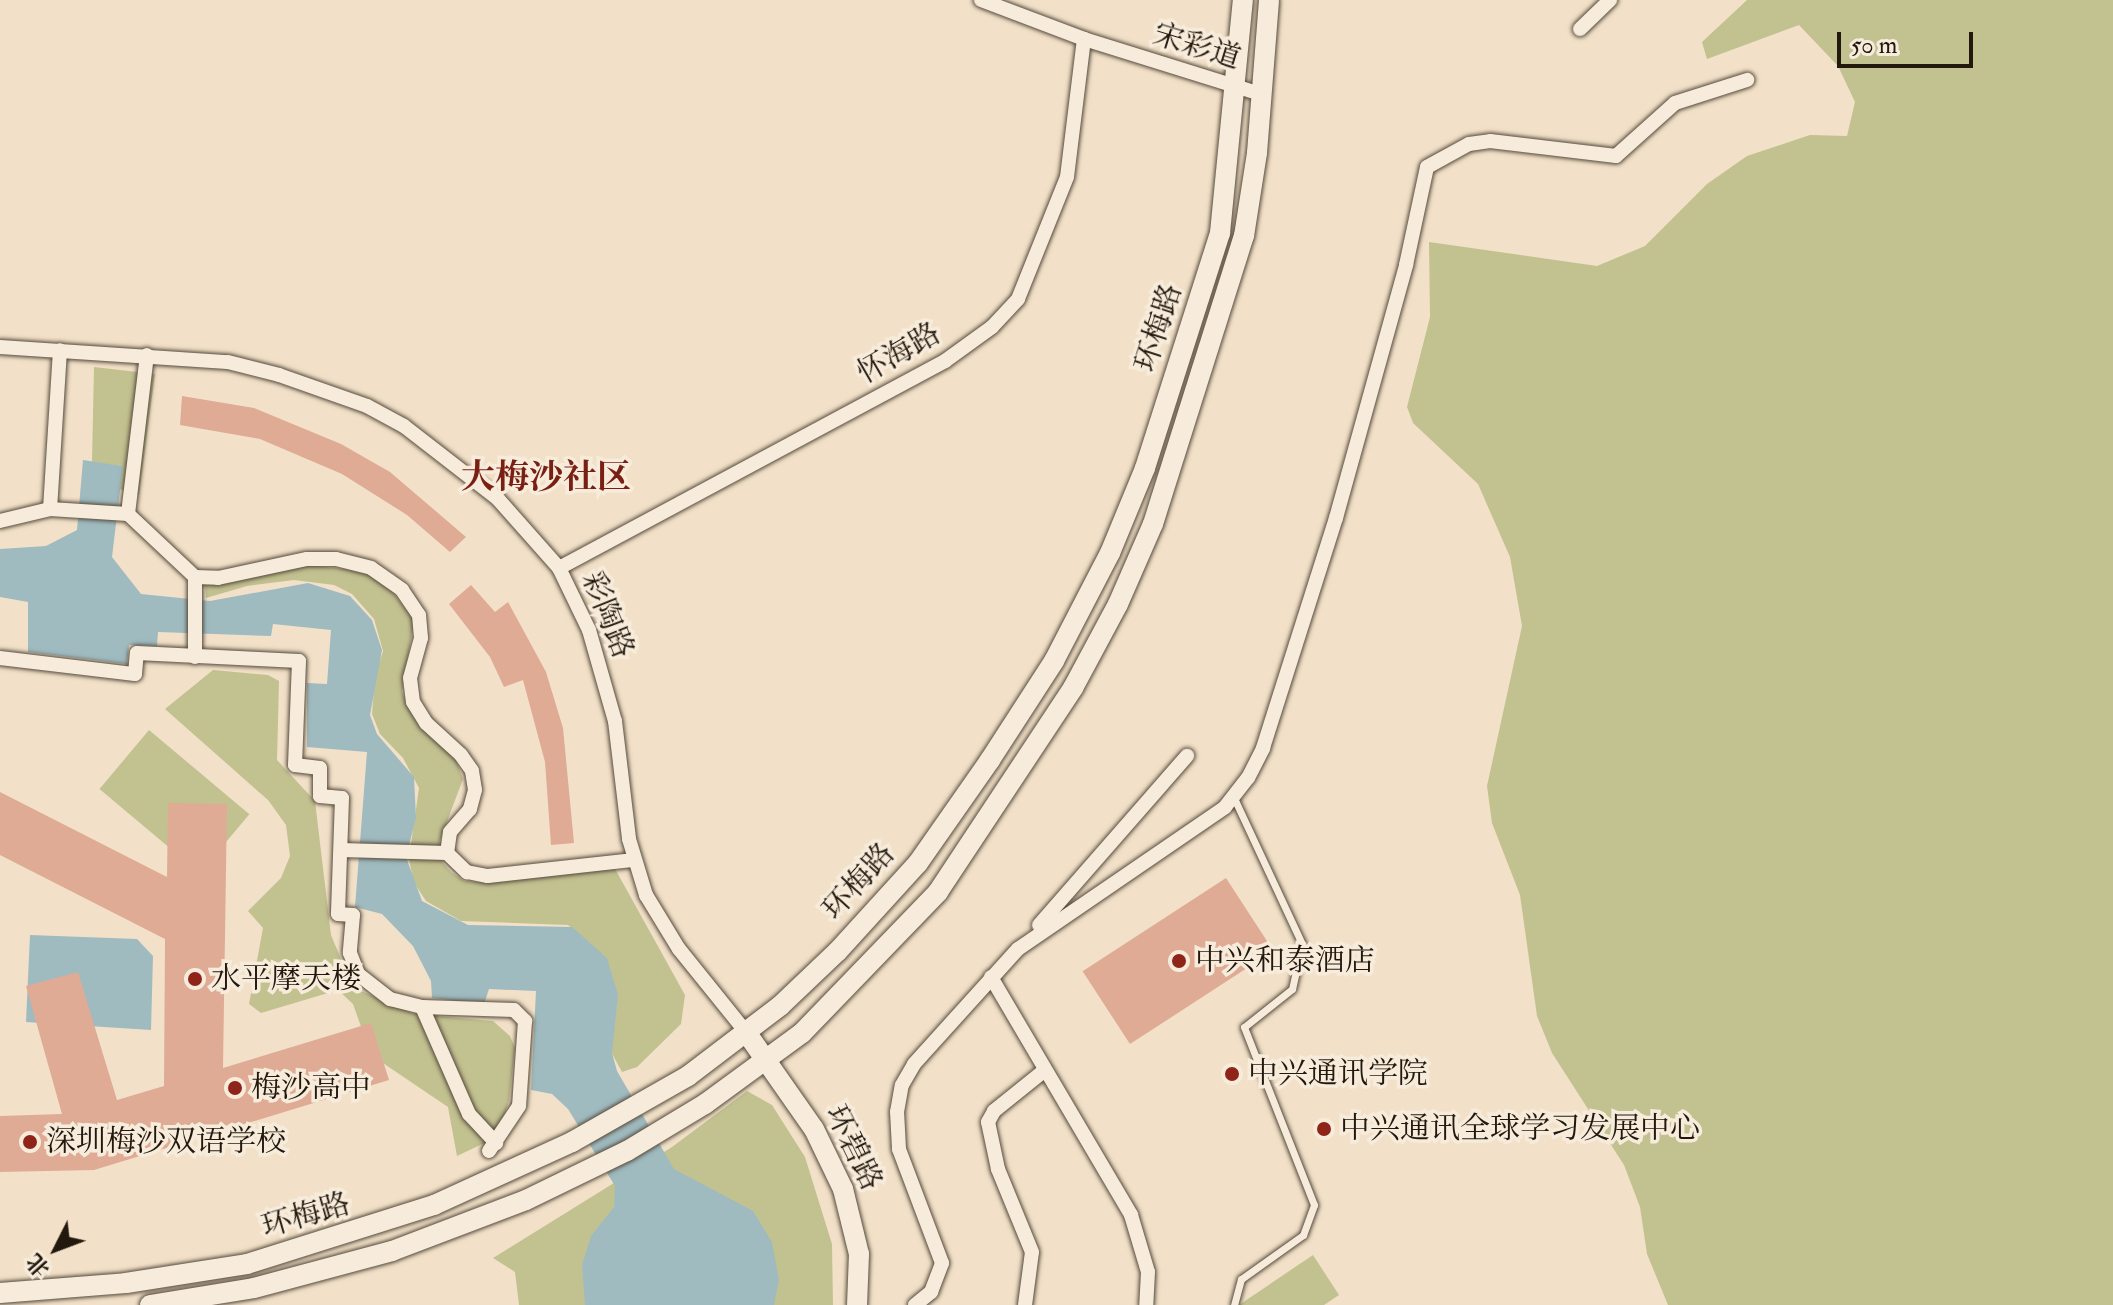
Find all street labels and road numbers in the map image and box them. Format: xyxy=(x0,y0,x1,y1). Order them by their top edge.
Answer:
street label: 宋彩道 xyxy=(1149,17,1245,77)
street label: 环梅路 xyxy=(1128,280,1190,376)
street label: 怀海路 xyxy=(851,316,947,392)
street label: 彩陶路 xyxy=(573,567,641,663)
street label: 环梅路 xyxy=(816,837,902,927)
street label: 环碧路 xyxy=(817,1100,889,1196)
street label: 环梅路 xyxy=(258,1186,354,1246)

